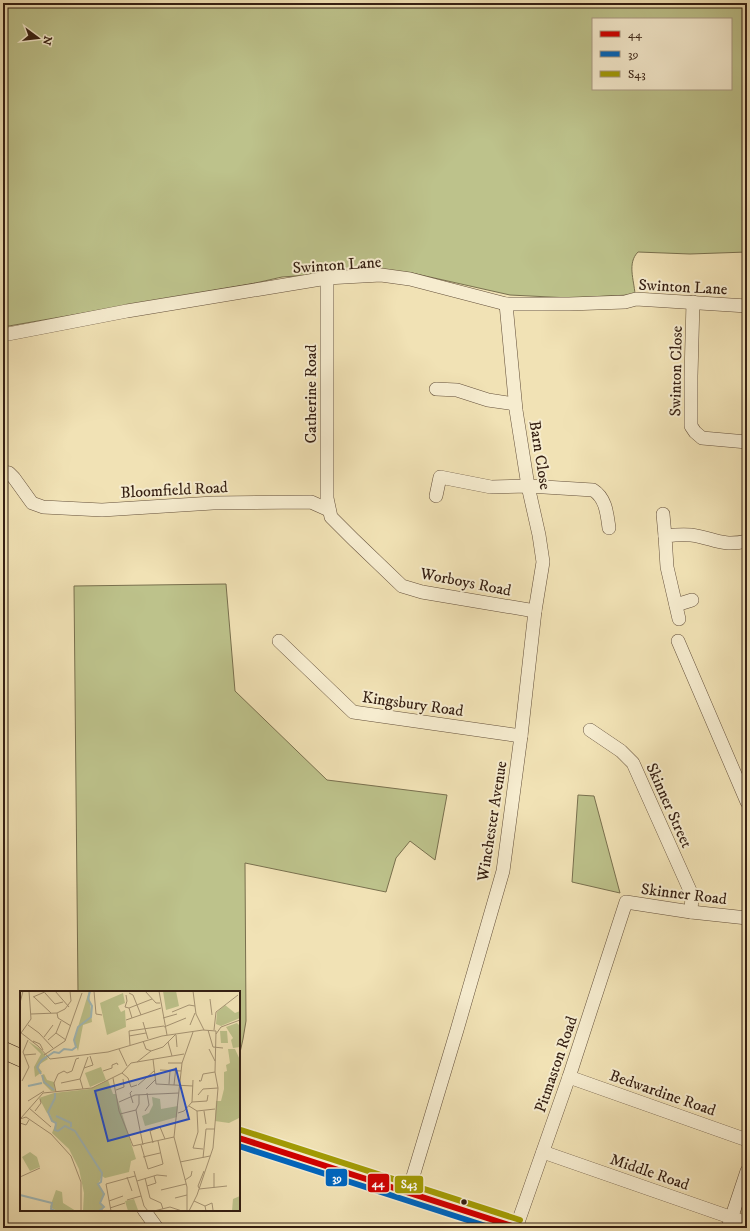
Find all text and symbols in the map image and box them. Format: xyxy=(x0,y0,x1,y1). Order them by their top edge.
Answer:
north arrow xyxy=(18,18,58,58)
legend xyxy=(592,18,732,90)
text: 44 xyxy=(628,27,643,42)
text: N xyxy=(39,34,55,47)
text: 39 xyxy=(628,47,638,62)
text: S43 xyxy=(628,67,646,82)
street label: Swinton Lane xyxy=(292,252,382,278)
street label: Swinton Lane xyxy=(638,275,728,299)
street label: Swinton Close xyxy=(665,325,687,417)
street label: Catherine Road xyxy=(301,344,321,444)
street label: Barn Close xyxy=(525,419,555,492)
street label: Bloomfield Road xyxy=(120,477,228,503)
street label: Worboys Road xyxy=(418,563,513,601)
street label: Kingsbury Road xyxy=(361,687,465,721)
street label: Winchester Avenue xyxy=(472,759,511,884)
street label: Skinner Street xyxy=(641,760,697,851)
street label: Skinner Road xyxy=(640,879,728,909)
inset map xyxy=(20,991,240,1211)
street label: Pitmaston Road xyxy=(530,1014,582,1115)
street label: Bedwardine Road xyxy=(607,1065,719,1121)
street label: Middle Road xyxy=(607,1149,692,1195)
line badge: 39 xyxy=(325,1168,348,1187)
text: 39 xyxy=(332,1172,342,1186)
line badge: 44 xyxy=(367,1173,390,1193)
line badge: S43 xyxy=(394,1175,424,1194)
text: 44 xyxy=(371,1177,385,1191)
text: S43 xyxy=(401,1178,417,1192)
unlabelled marker xyxy=(459,1197,469,1207)

